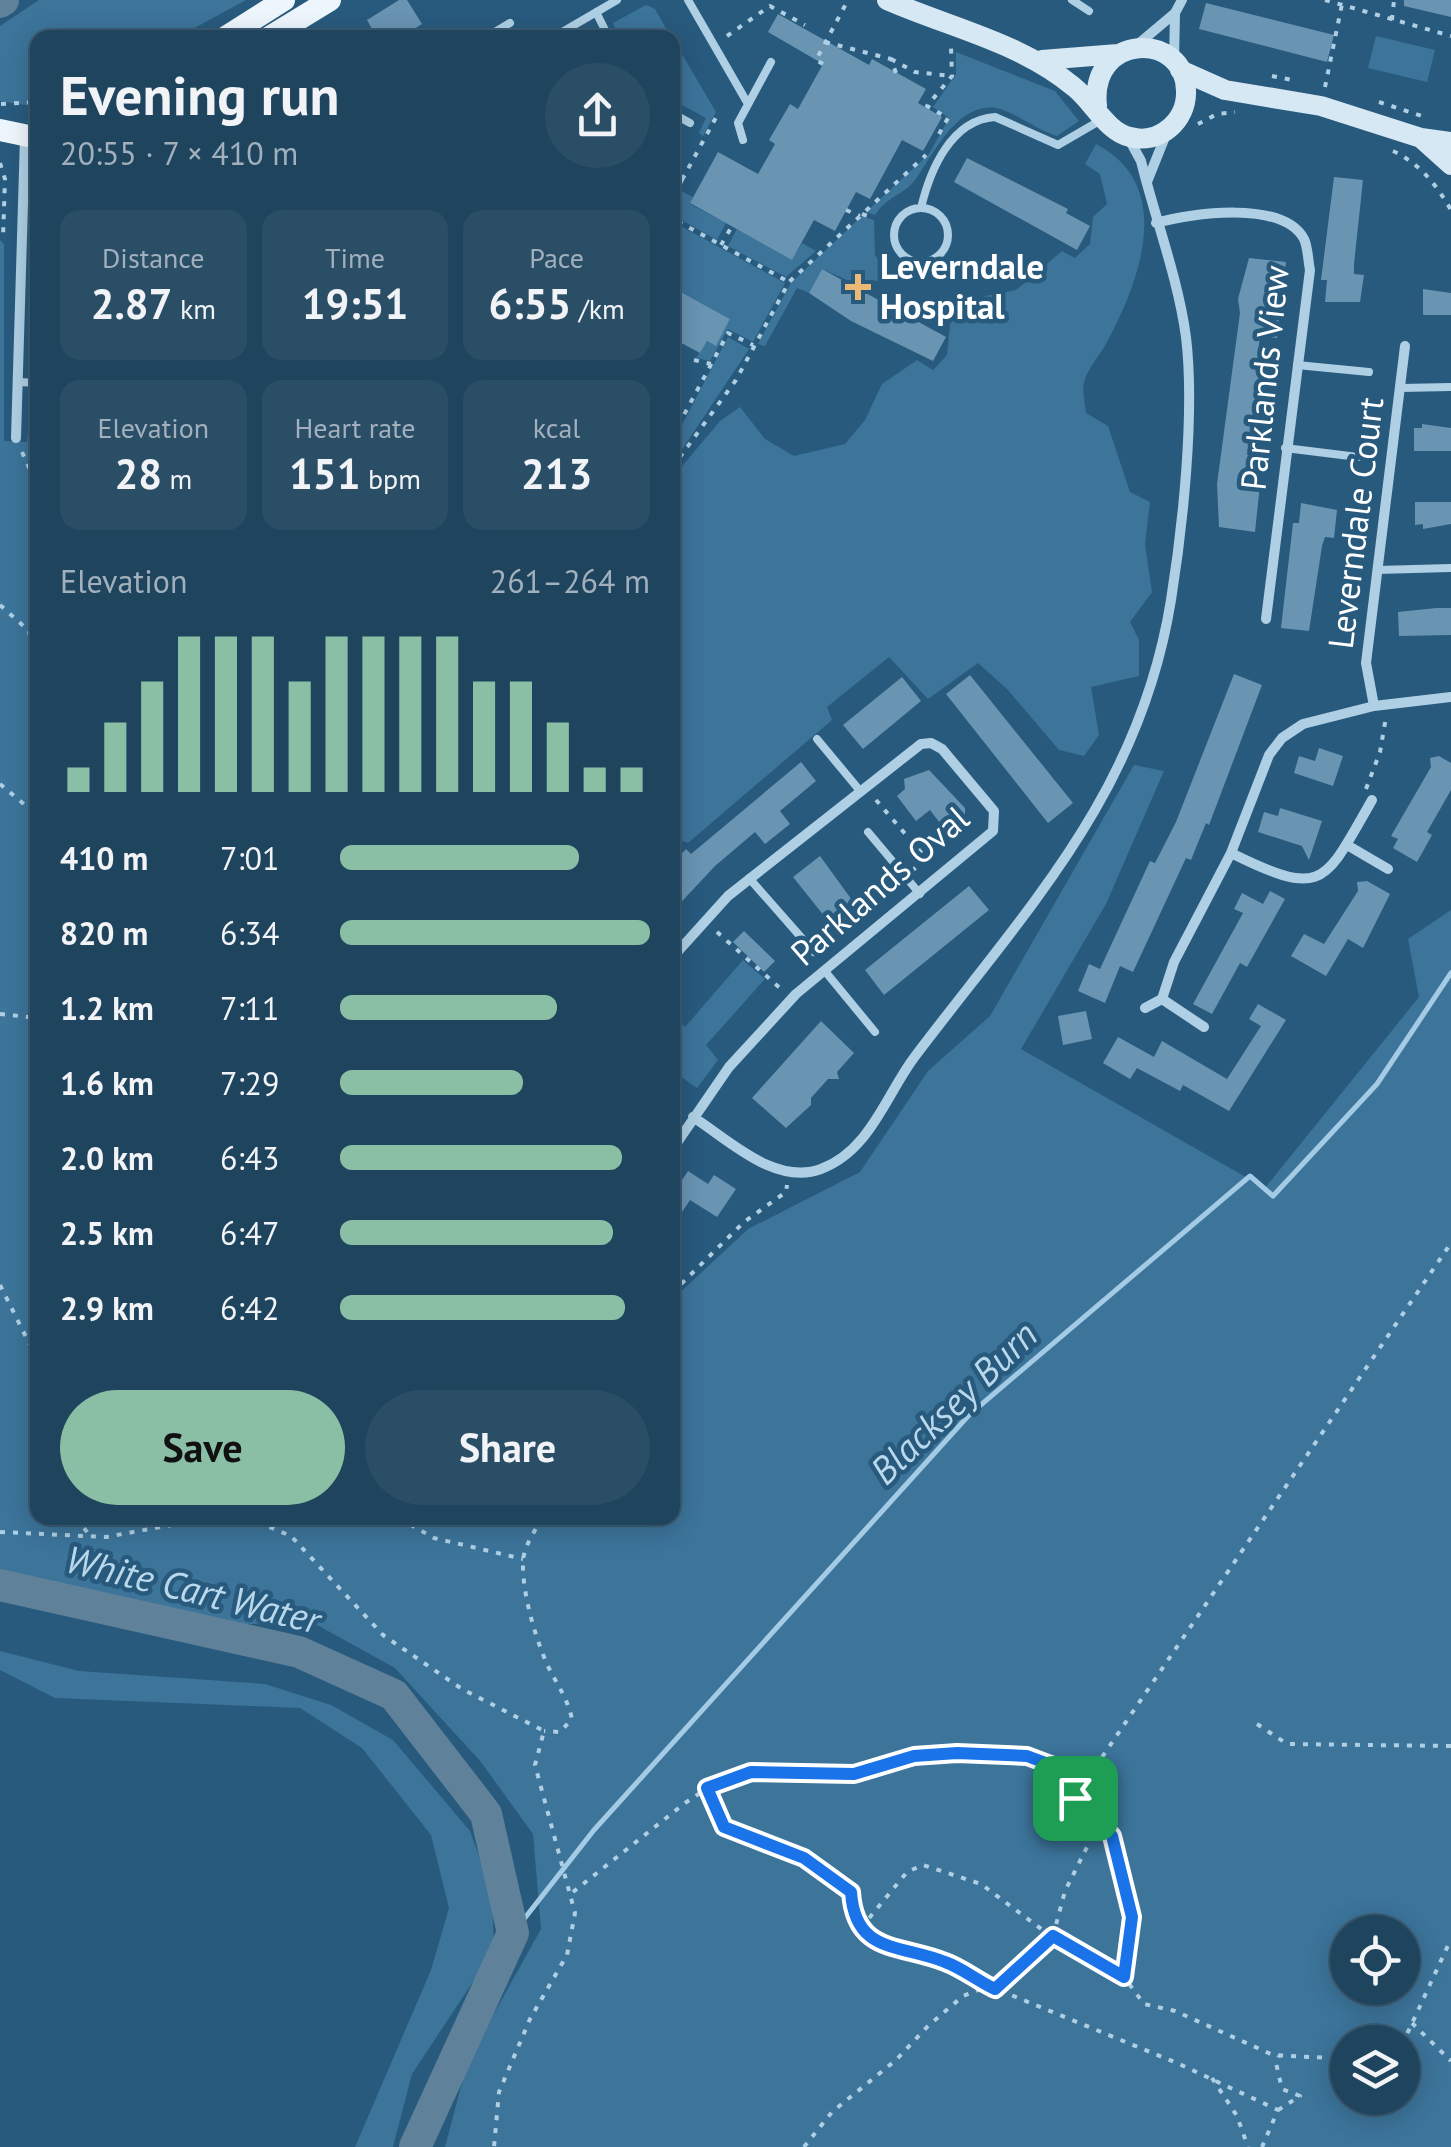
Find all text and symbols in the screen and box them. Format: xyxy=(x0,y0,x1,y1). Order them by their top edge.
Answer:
text: Evening run xyxy=(60,59,340,130)
button: share xyxy=(545,63,650,168)
text: 20:55 · 7 × 410 m xyxy=(60,132,298,174)
text: Distance xyxy=(102,239,205,276)
text: Time xyxy=(325,239,385,276)
text: Pace xyxy=(529,239,584,276)
place label: Leverndale Hospital xyxy=(880,243,1044,329)
street label: Parklands View xyxy=(1229,263,1299,492)
marker: Leverndale Hospital xyxy=(845,274,871,300)
text: 2.87 xyxy=(91,276,172,331)
text: 19:51 xyxy=(302,276,408,331)
text: 6:55 xyxy=(489,276,571,331)
text: km xyxy=(172,290,216,327)
text: /km xyxy=(571,290,625,327)
street label: Leverndale Court xyxy=(1317,394,1393,651)
text: Elevation xyxy=(98,409,209,446)
text: Heart rate xyxy=(294,409,416,446)
text: kcal xyxy=(533,409,581,446)
text: 28 xyxy=(114,446,162,501)
text: 151 xyxy=(289,446,360,501)
text: 213 xyxy=(521,446,592,501)
text: m xyxy=(162,460,192,497)
text: bpm xyxy=(360,460,421,497)
text: Elevation xyxy=(60,560,187,602)
text: 261–264 m xyxy=(490,560,650,602)
street label: Parklands Oval xyxy=(781,795,978,975)
text: 410 m xyxy=(60,837,148,879)
text: 7:01 xyxy=(220,837,279,879)
text: 820 m xyxy=(60,912,148,954)
text: 6:34 xyxy=(220,912,279,954)
text: 1.2 km xyxy=(60,987,154,1029)
text: 7:11 xyxy=(220,987,279,1029)
text: 1.6 km xyxy=(60,1062,154,1104)
text: 7:29 xyxy=(220,1062,279,1104)
text: 2.0 km xyxy=(60,1137,154,1179)
text: 6:43 xyxy=(220,1137,279,1179)
text: 2.5 km xyxy=(60,1212,154,1254)
text: 6:47 xyxy=(220,1212,279,1254)
text: 2.9 km xyxy=(60,1287,154,1329)
text: 6:42 xyxy=(220,1287,279,1329)
water label: Blacksey Burn xyxy=(859,1310,1047,1494)
button: Save xyxy=(60,1390,345,1505)
button: Share xyxy=(365,1390,650,1505)
water label: White Cart Water xyxy=(61,1533,328,1644)
pin xyxy=(1033,1756,1118,1841)
icon: arrive xyxy=(1048,1771,1103,1826)
map controls xyxy=(1330,1915,1420,2115)
button: locate xyxy=(1330,1915,1420,2005)
button: layers xyxy=(1330,2025,1420,2115)

